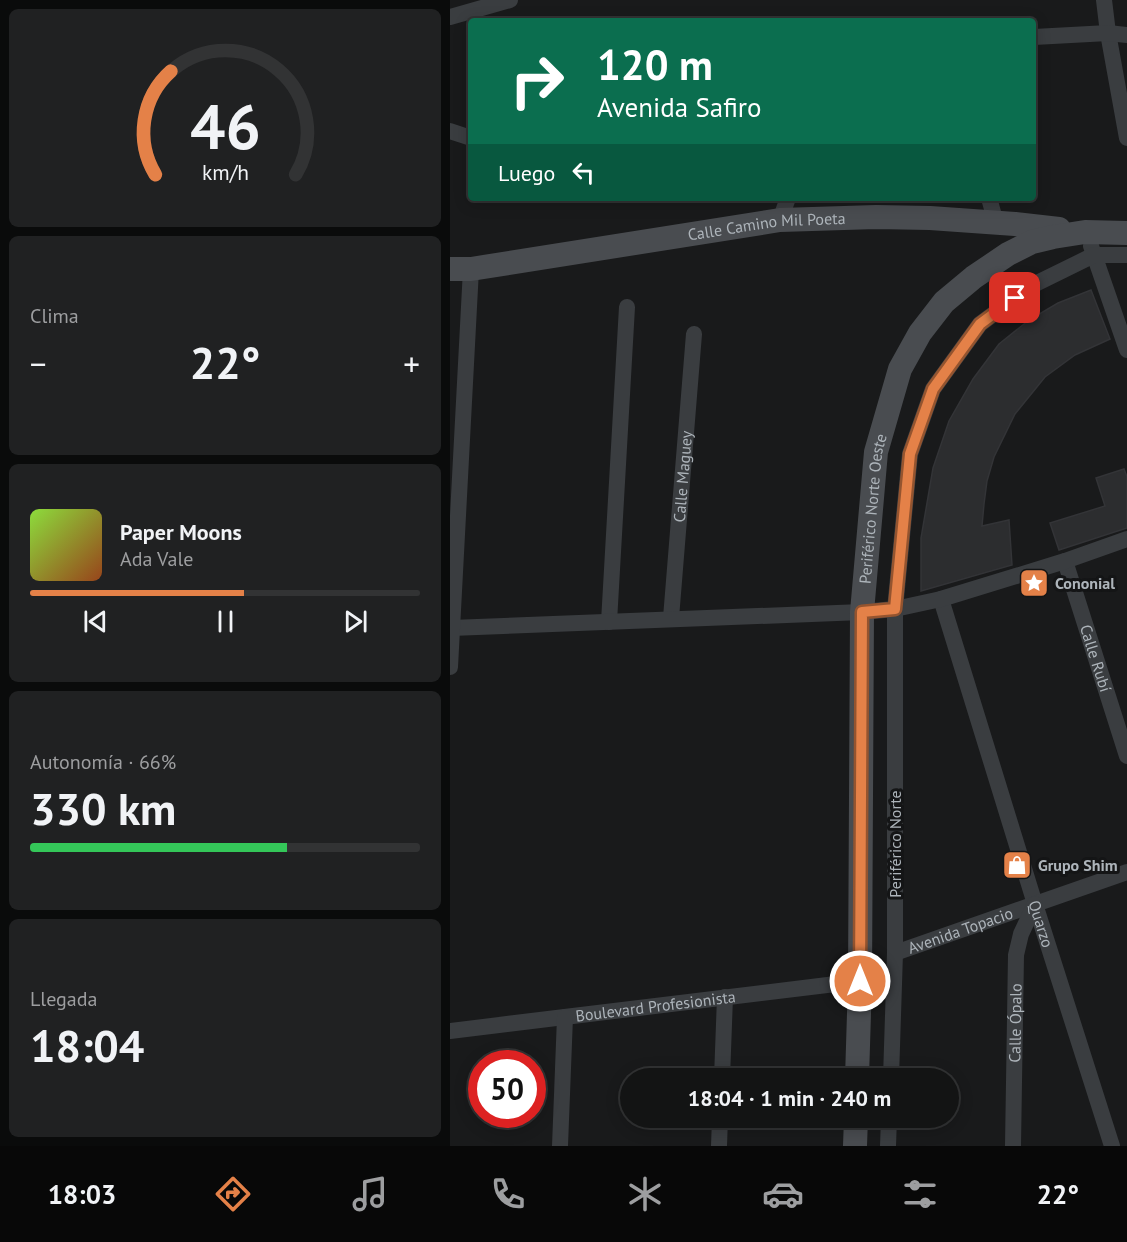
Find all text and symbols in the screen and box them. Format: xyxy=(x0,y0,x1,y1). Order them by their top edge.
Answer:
text: 120 m xyxy=(597,37,713,92)
icon: right xyxy=(498,42,576,120)
text: 46 xyxy=(190,85,260,166)
text: Avenida Safiro xyxy=(597,90,761,124)
icon: left xyxy=(567,156,600,189)
text: km/h xyxy=(201,159,248,187)
text: Luego xyxy=(498,159,555,187)
street label: Calle Camino Mil Poeta xyxy=(686,208,846,244)
pin xyxy=(989,272,1040,323)
icon: arrive xyxy=(998,281,1031,314)
text: Clima xyxy=(30,303,79,329)
text: 22° xyxy=(190,333,260,391)
text: − xyxy=(30,342,47,385)
text: + xyxy=(403,342,420,385)
street label: Calle Maguey xyxy=(669,429,696,523)
street label: Periférico Norte Oeste xyxy=(855,431,891,585)
text: Paper Moons xyxy=(120,518,242,546)
text: Ada Vale xyxy=(120,546,193,572)
place icon: Cononial xyxy=(1018,567,1050,599)
place label: Cononial xyxy=(1055,573,1115,593)
icon: previous xyxy=(79,605,112,638)
icon: pause xyxy=(209,605,242,638)
icon: next xyxy=(339,605,372,638)
street label: Calle Rubí xyxy=(1076,622,1116,694)
text: Autonomía · 66% xyxy=(30,749,176,775)
text: 330 km xyxy=(30,779,176,837)
street label: Periférico Norte xyxy=(885,790,905,898)
shop icon: Grupo Shim xyxy=(1001,849,1033,881)
place label: Grupo Shim xyxy=(1038,855,1118,875)
street label: Quarzo xyxy=(1024,898,1058,950)
street label: Avenida Topacio xyxy=(905,903,1015,958)
position arrow xyxy=(828,949,892,1013)
street label: Calle Ópalo xyxy=(1004,983,1026,1063)
text: Llegada xyxy=(30,986,97,1012)
street label: Boulevard Profesionista xyxy=(574,986,737,1026)
text: 18:04 xyxy=(30,1016,144,1074)
speed limit sign: 50 xyxy=(468,1050,546,1128)
text: 18:04 · 1 min · 240 m xyxy=(688,1084,891,1112)
icon: directions xyxy=(212,1173,254,1215)
icon: music xyxy=(349,1173,391,1215)
icon: phone xyxy=(487,1173,529,1215)
icon: climate xyxy=(624,1173,666,1215)
icon: car xyxy=(762,1173,804,1215)
icon: filters xyxy=(899,1173,941,1215)
text: 18:03 xyxy=(48,1177,116,1211)
text: 22° xyxy=(1037,1177,1079,1211)

